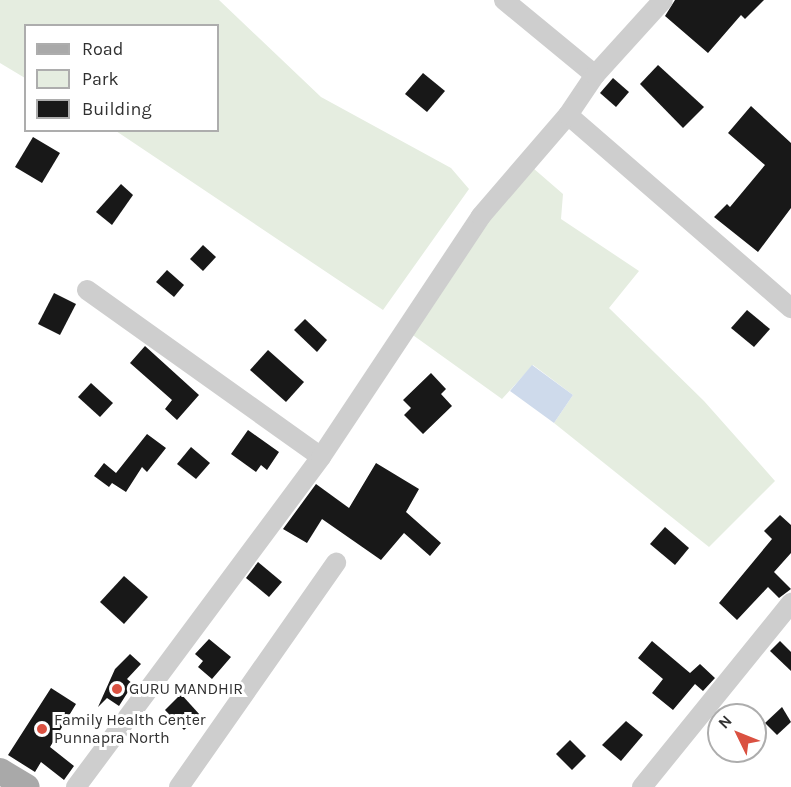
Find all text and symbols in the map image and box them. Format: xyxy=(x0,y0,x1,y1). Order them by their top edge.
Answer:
legend xyxy=(24,24,219,132)
text: Road xyxy=(82,38,123,60)
text: Park xyxy=(82,68,119,90)
text: Building xyxy=(82,98,152,120)
place label: GURU MANDHIR xyxy=(129,679,243,699)
marker: GURU MANDHIR xyxy=(110,682,124,696)
north arrow xyxy=(707,703,767,763)
place label: Family Health Center Punnapra North xyxy=(54,710,206,748)
text: N xyxy=(714,711,736,732)
marker: Family Health Center Punnapra North xyxy=(35,722,49,736)

